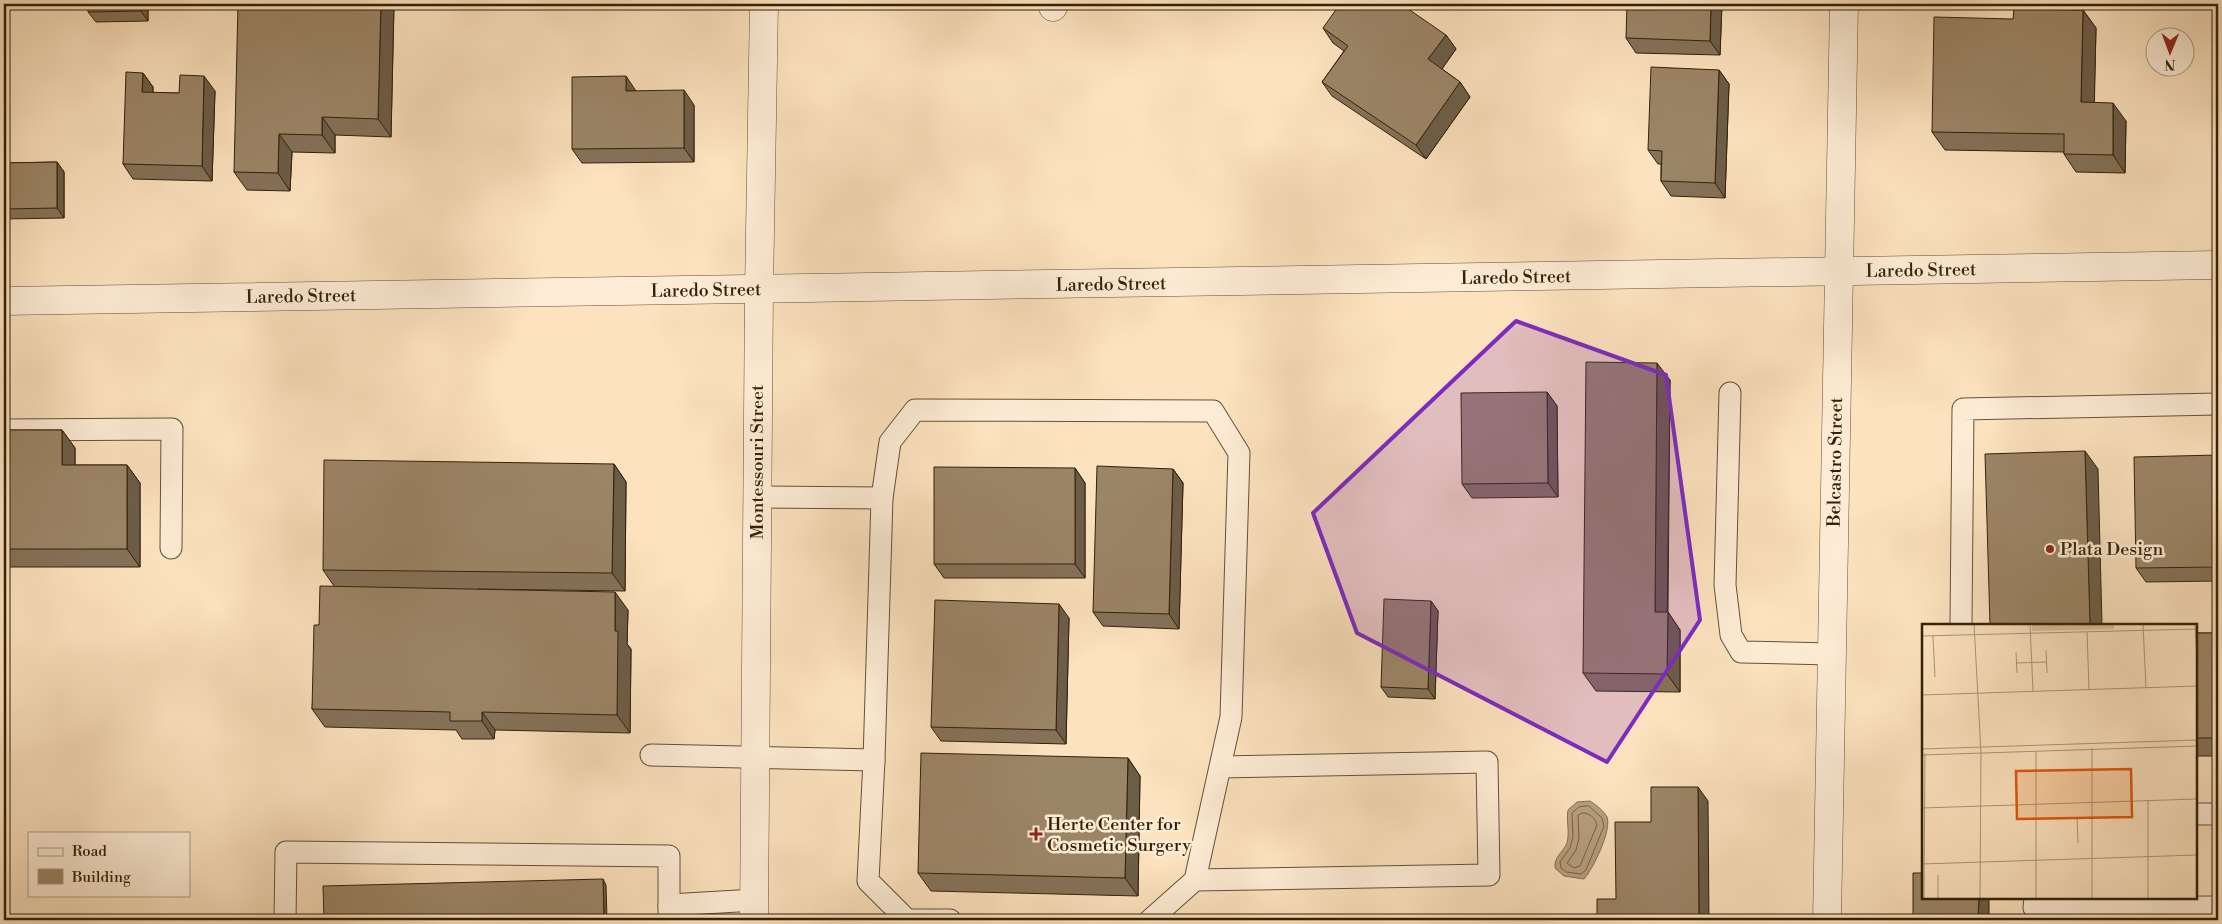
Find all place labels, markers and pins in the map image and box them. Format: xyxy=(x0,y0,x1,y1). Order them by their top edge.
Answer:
place label: Plata Design xyxy=(2060,538,2163,561)
marker: Plata Design xyxy=(2044,543,2056,555)
place label: Herte Center for Cosmetic Surgery xyxy=(1047,813,1191,857)
marker: Herte Center for Cosmetic Surgery xyxy=(1029,827,1043,841)

